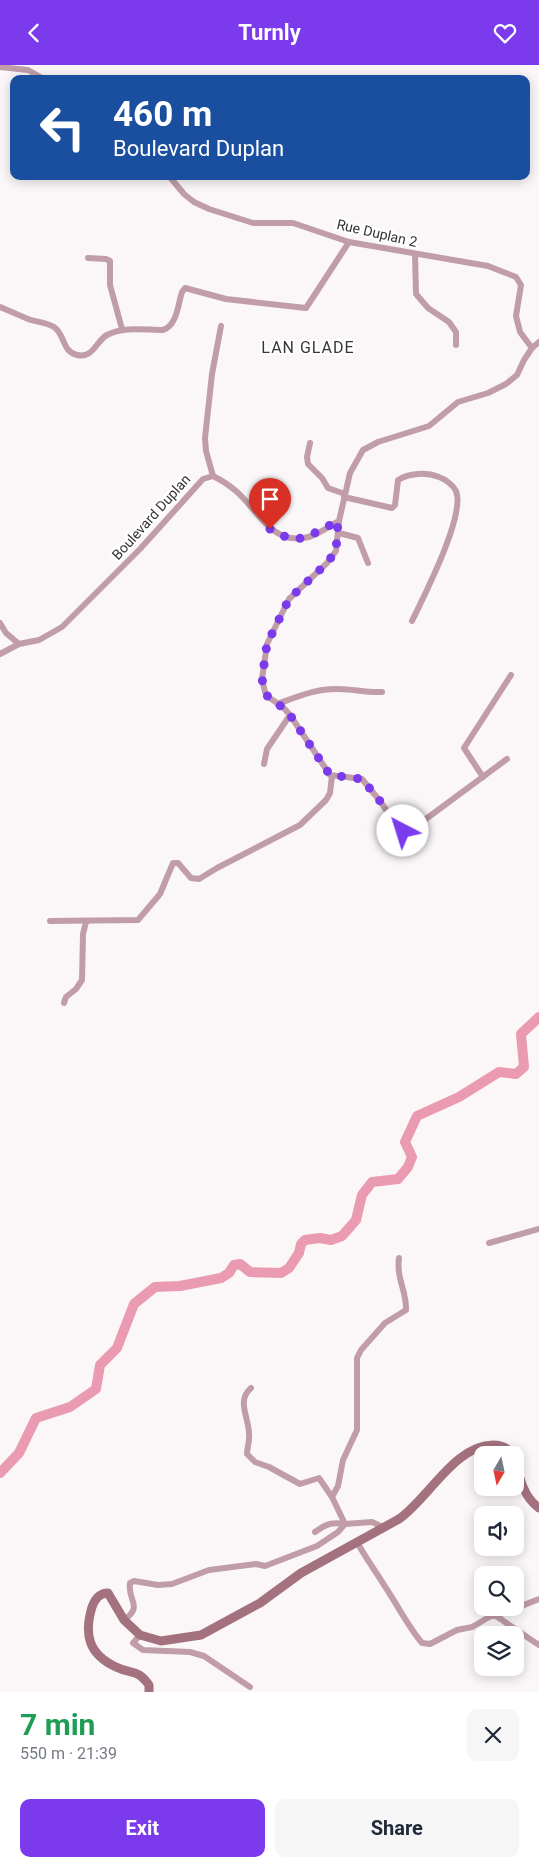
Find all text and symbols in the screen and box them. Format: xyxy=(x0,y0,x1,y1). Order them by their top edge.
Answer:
icon: back xyxy=(20,19,48,47)
icon: heart xyxy=(491,19,519,47)
text: Turnly xyxy=(238,20,301,45)
text: 460 m xyxy=(113,94,212,135)
icon: left xyxy=(30,95,95,160)
text: Boulevard Duplan xyxy=(113,136,284,161)
street label: Rue Duplan 2 xyxy=(335,216,419,250)
district label: LAN GLADE xyxy=(261,338,355,357)
street label: Boulevard Duplan xyxy=(109,471,193,563)
pin xyxy=(249,478,291,529)
icon: arrive xyxy=(256,485,284,513)
position arrow xyxy=(376,804,428,856)
north arrow xyxy=(474,1446,524,1496)
map controls xyxy=(474,1446,524,1676)
button: sound xyxy=(474,1506,524,1556)
button: search xyxy=(474,1566,524,1616)
button: layers xyxy=(474,1626,524,1676)
text: 7 min xyxy=(20,1707,95,1742)
button: close xyxy=(467,1709,519,1761)
text: 550 m · 21:39 xyxy=(20,1744,117,1763)
button: Exit xyxy=(20,1799,265,1857)
button: Share xyxy=(275,1799,519,1857)

